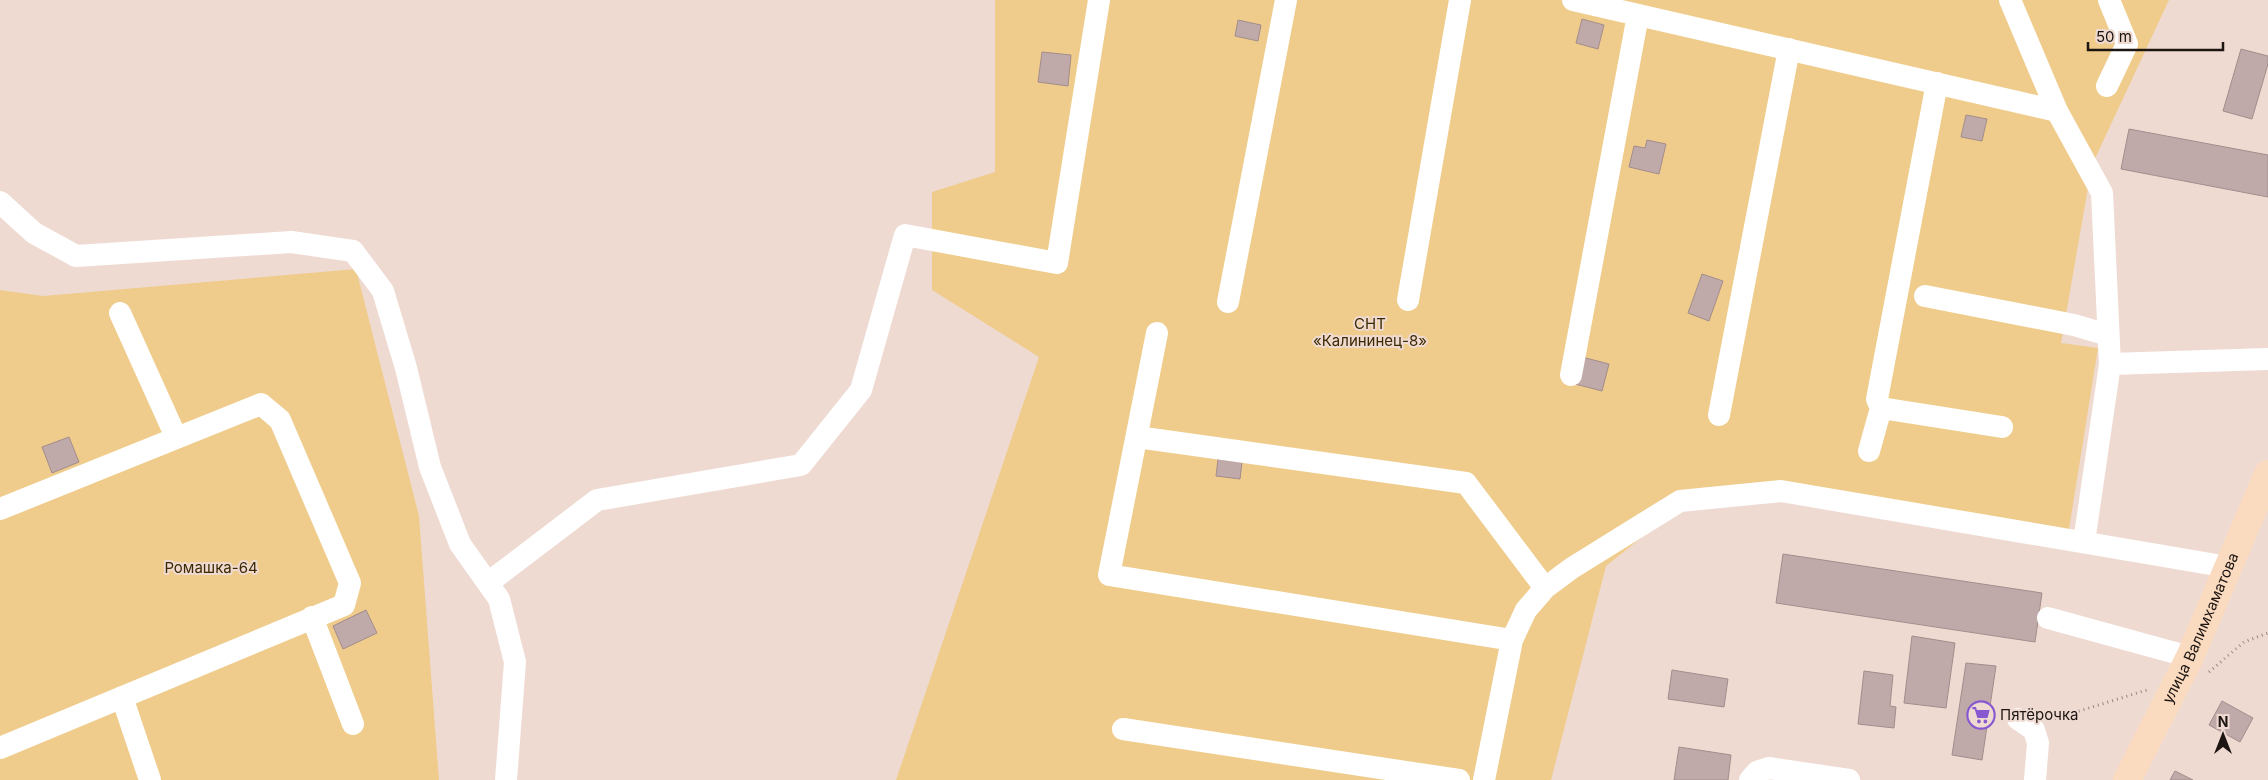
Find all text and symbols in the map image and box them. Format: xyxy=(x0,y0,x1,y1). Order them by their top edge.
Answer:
scale bar xyxy=(2088,20,2223,52)
text: 50 m xyxy=(2096,27,2132,46)
park label: СНТ «Калининец-8» xyxy=(1313,314,1427,350)
street label: улица Валимхаматова xyxy=(2158,550,2242,706)
park label: Ромашка-64 xyxy=(164,558,258,577)
supermarket icon: Пятёрочка xyxy=(1966,700,1996,730)
place label: Пятёрочка xyxy=(2000,705,2079,724)
north arrow xyxy=(2198,710,2248,760)
text: N xyxy=(2218,713,2228,730)

